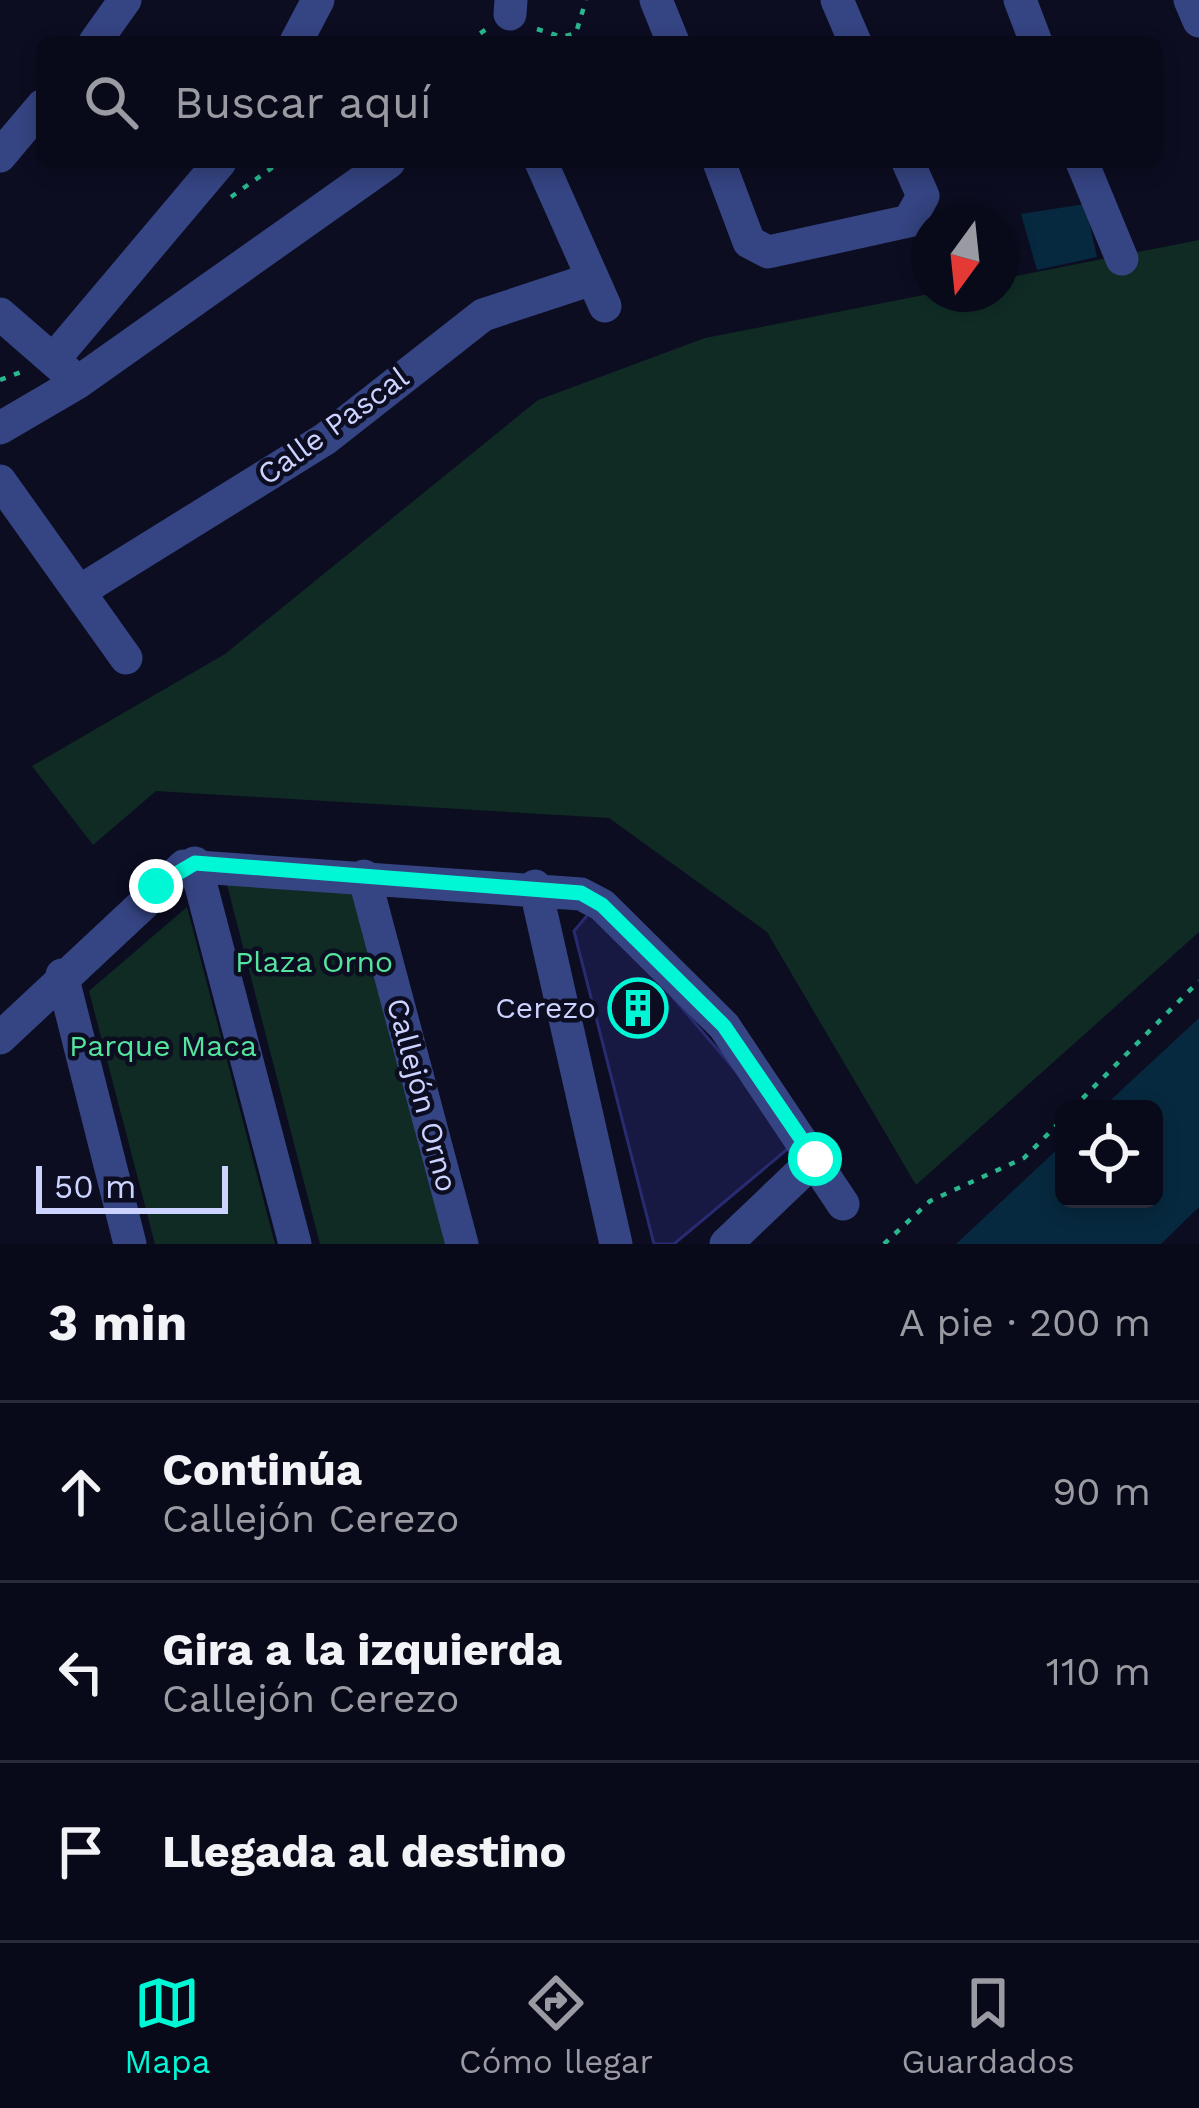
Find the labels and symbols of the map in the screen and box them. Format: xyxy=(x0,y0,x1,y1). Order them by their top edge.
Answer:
north arrow xyxy=(911,204,1019,312)
street label: Calle Pascal xyxy=(251,359,415,492)
route end xyxy=(129,859,183,913)
park label: Plaza Orno xyxy=(235,944,393,979)
building icon: Cerezo xyxy=(607,977,669,1039)
place label: Cerezo xyxy=(495,990,596,1025)
street label: Callejón Orno xyxy=(380,994,465,1196)
park label: Parque Maca xyxy=(69,1028,257,1063)
route start xyxy=(788,1132,842,1186)
scale bar xyxy=(36,1160,228,1213)

